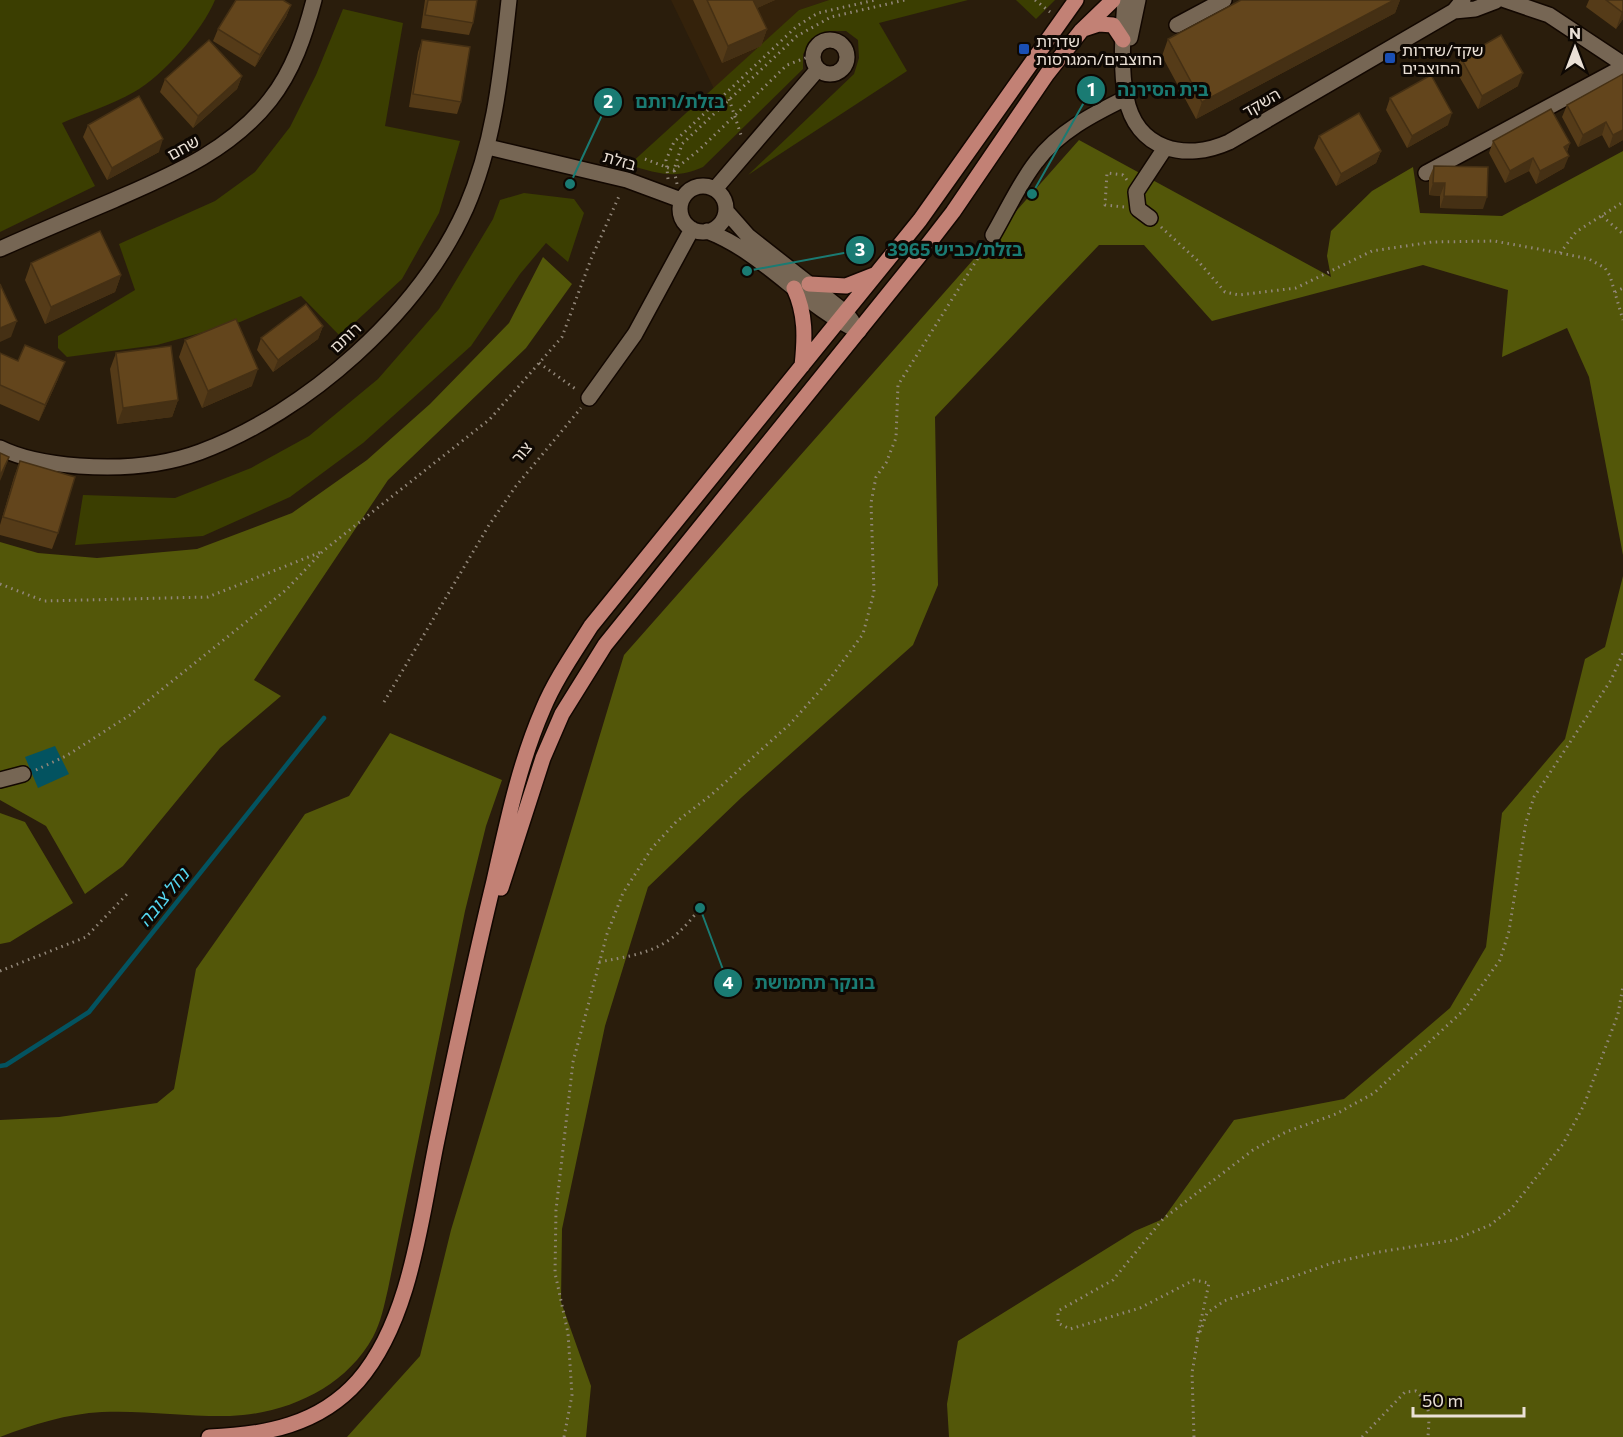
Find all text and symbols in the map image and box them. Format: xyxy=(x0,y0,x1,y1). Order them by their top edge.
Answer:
north arrow xyxy=(1545,18,1605,78)
text: N xyxy=(1569,23,1581,42)
place label: שדרות החוצבים/המגרסות xyxy=(1036,31,1162,68)
place label: שקד/שדרות החוצבים xyxy=(1402,40,1483,77)
marker: שדרות החוצבים/המגרסות xyxy=(1017,42,1031,56)
marker: שקד/שדרות החוצבים xyxy=(1383,51,1397,65)
callout: בית הסירנה xyxy=(1076,72,1221,108)
text: 1 xyxy=(1087,78,1095,100)
text: בית הסירנה xyxy=(1117,78,1209,100)
callout: בזלת/רותם xyxy=(593,84,737,120)
street label: השקד xyxy=(1239,84,1283,120)
text: 2 xyxy=(603,90,613,112)
text: בזלת/רותם xyxy=(635,90,725,112)
street label: שחם xyxy=(164,131,202,163)
street label: בזלת xyxy=(601,146,639,174)
callout: בזלת/כביש 3965 xyxy=(845,232,1035,268)
text: 3 xyxy=(855,238,865,260)
text: בזלת/כביש 3965 xyxy=(887,238,1023,260)
street label: רותם xyxy=(326,318,364,356)
street label: צור xyxy=(507,437,535,466)
water label: נחל צובה xyxy=(133,863,194,931)
callout: בונקר תחמושת xyxy=(713,965,887,1001)
text: 4 xyxy=(722,971,734,993)
text: בונקר תחמושת xyxy=(755,971,875,993)
scale bar xyxy=(1413,1380,1524,1418)
text: 50 m xyxy=(1422,1389,1463,1411)

